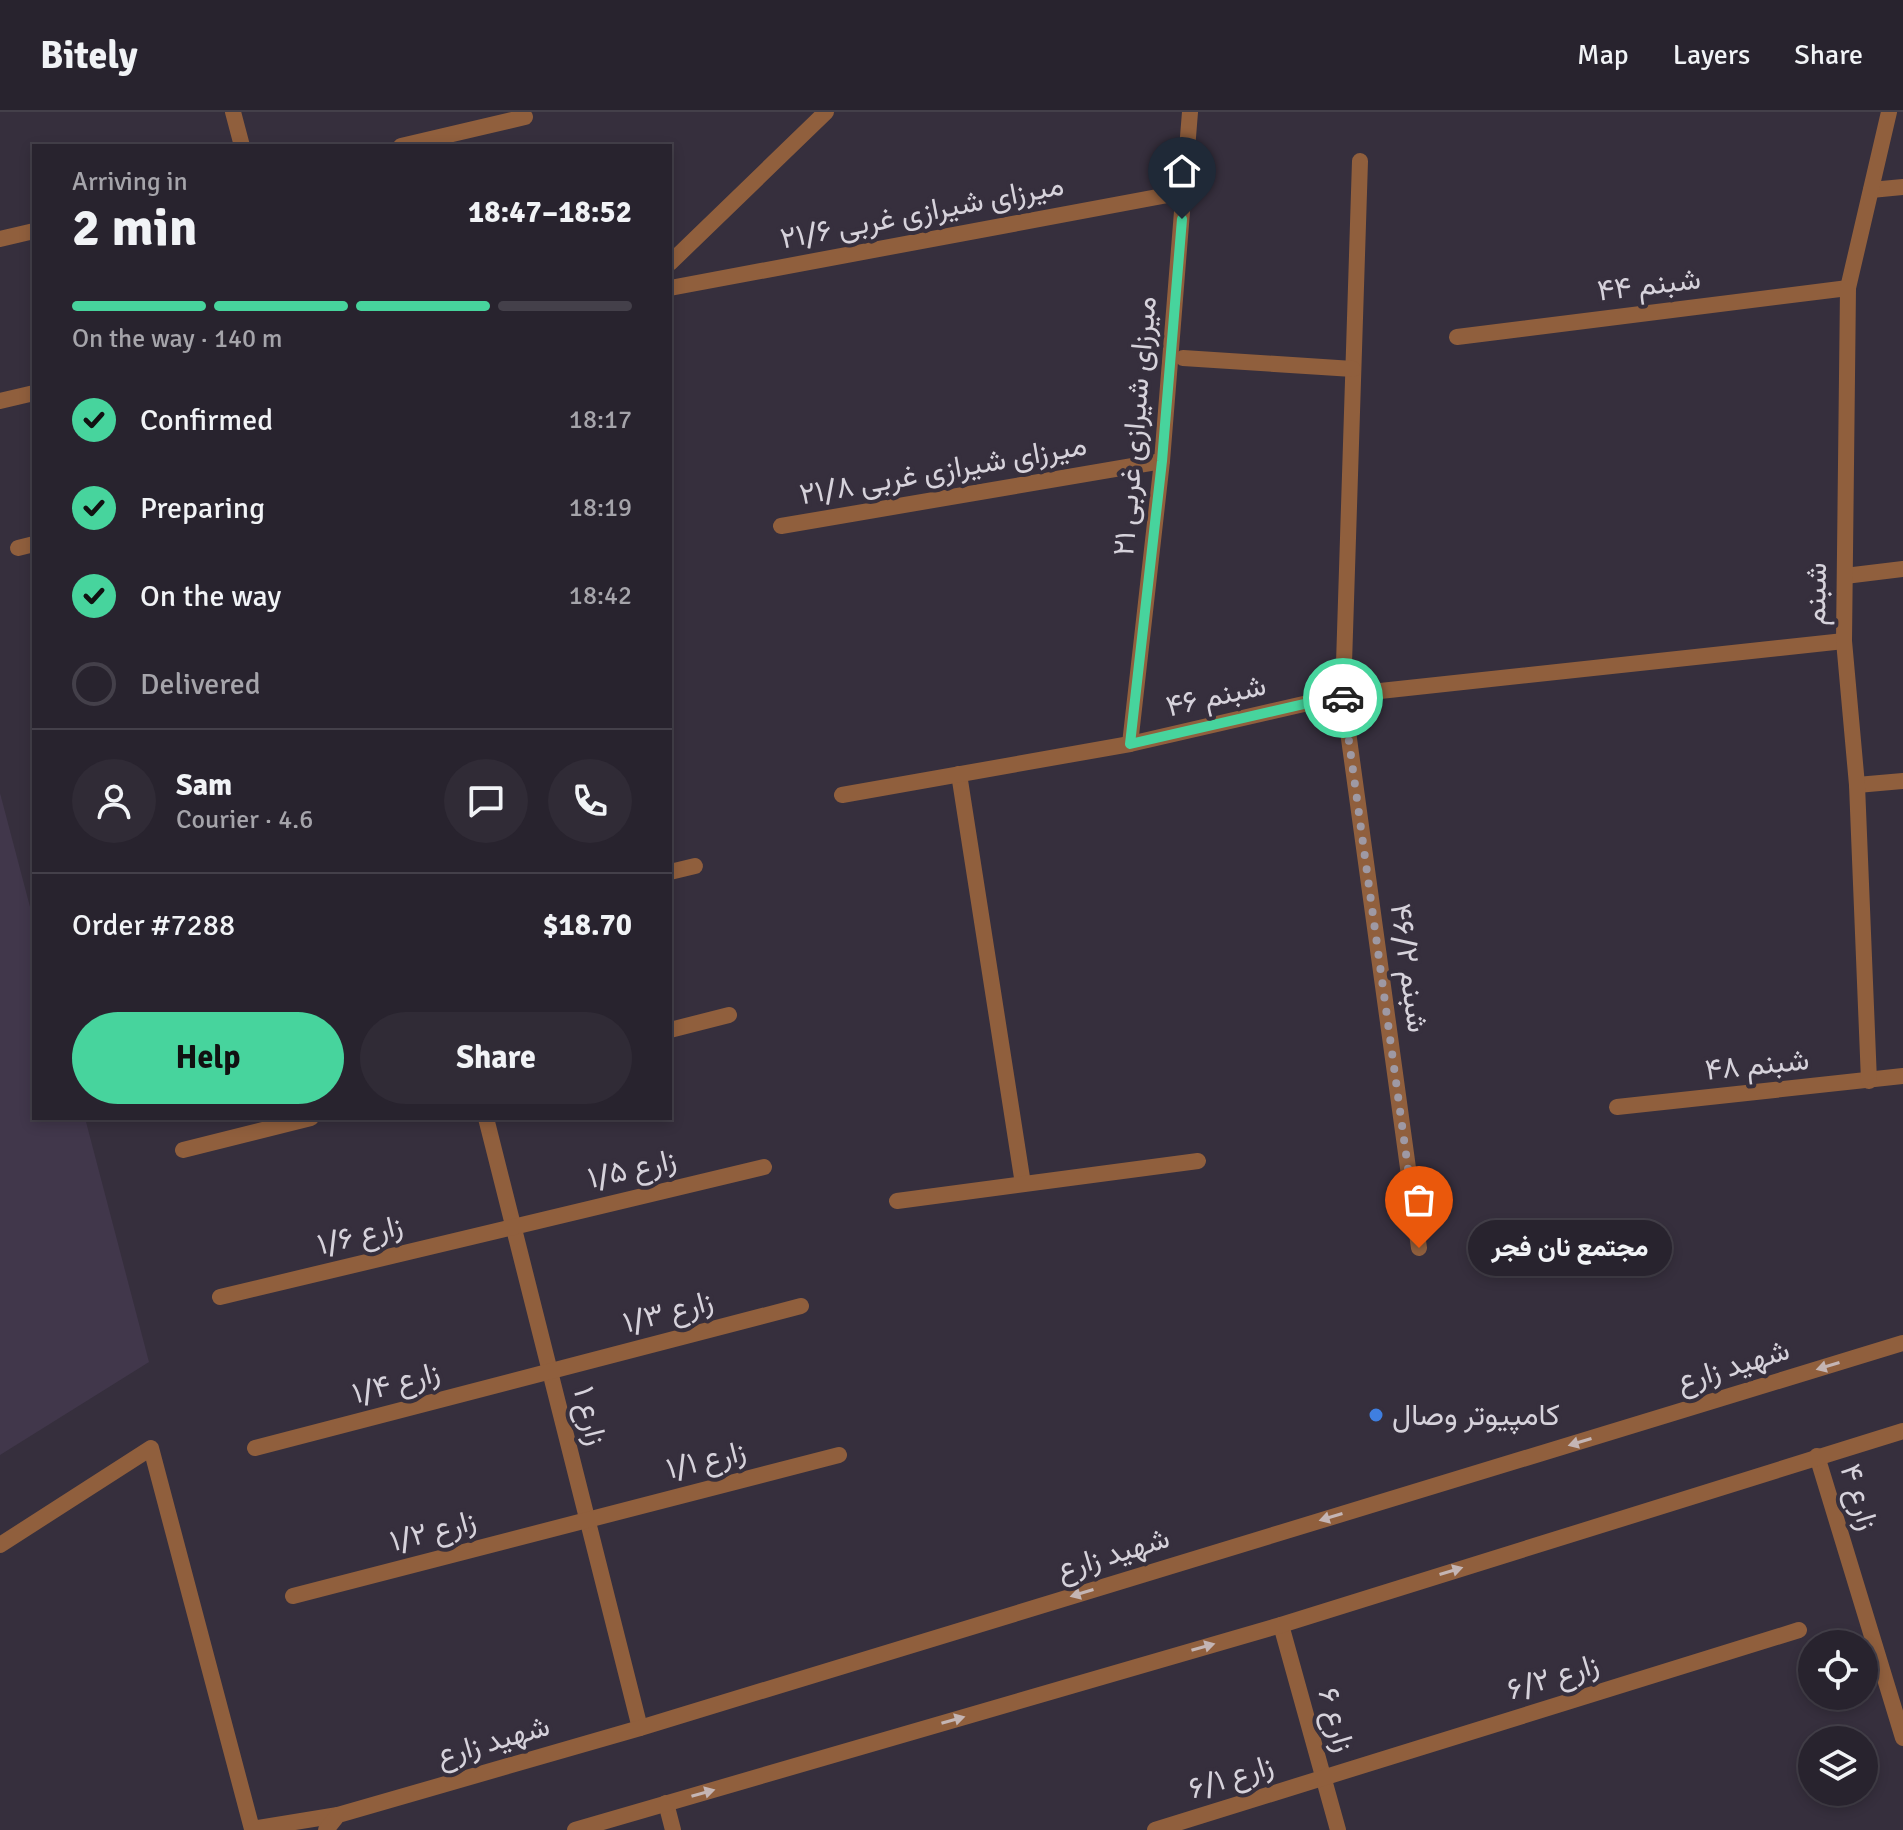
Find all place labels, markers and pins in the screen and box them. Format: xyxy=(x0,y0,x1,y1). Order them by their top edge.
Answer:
pin xyxy=(1148,137,1216,219)
pin xyxy=(1385,1166,1453,1248)
callout: مجتمع نان فجر xyxy=(1467,1220,1671,1276)
place label: کامپیوتر وصال xyxy=(1392,1397,1560,1435)
marker: کامپیوتر وصال xyxy=(1367,1406,1385,1424)

